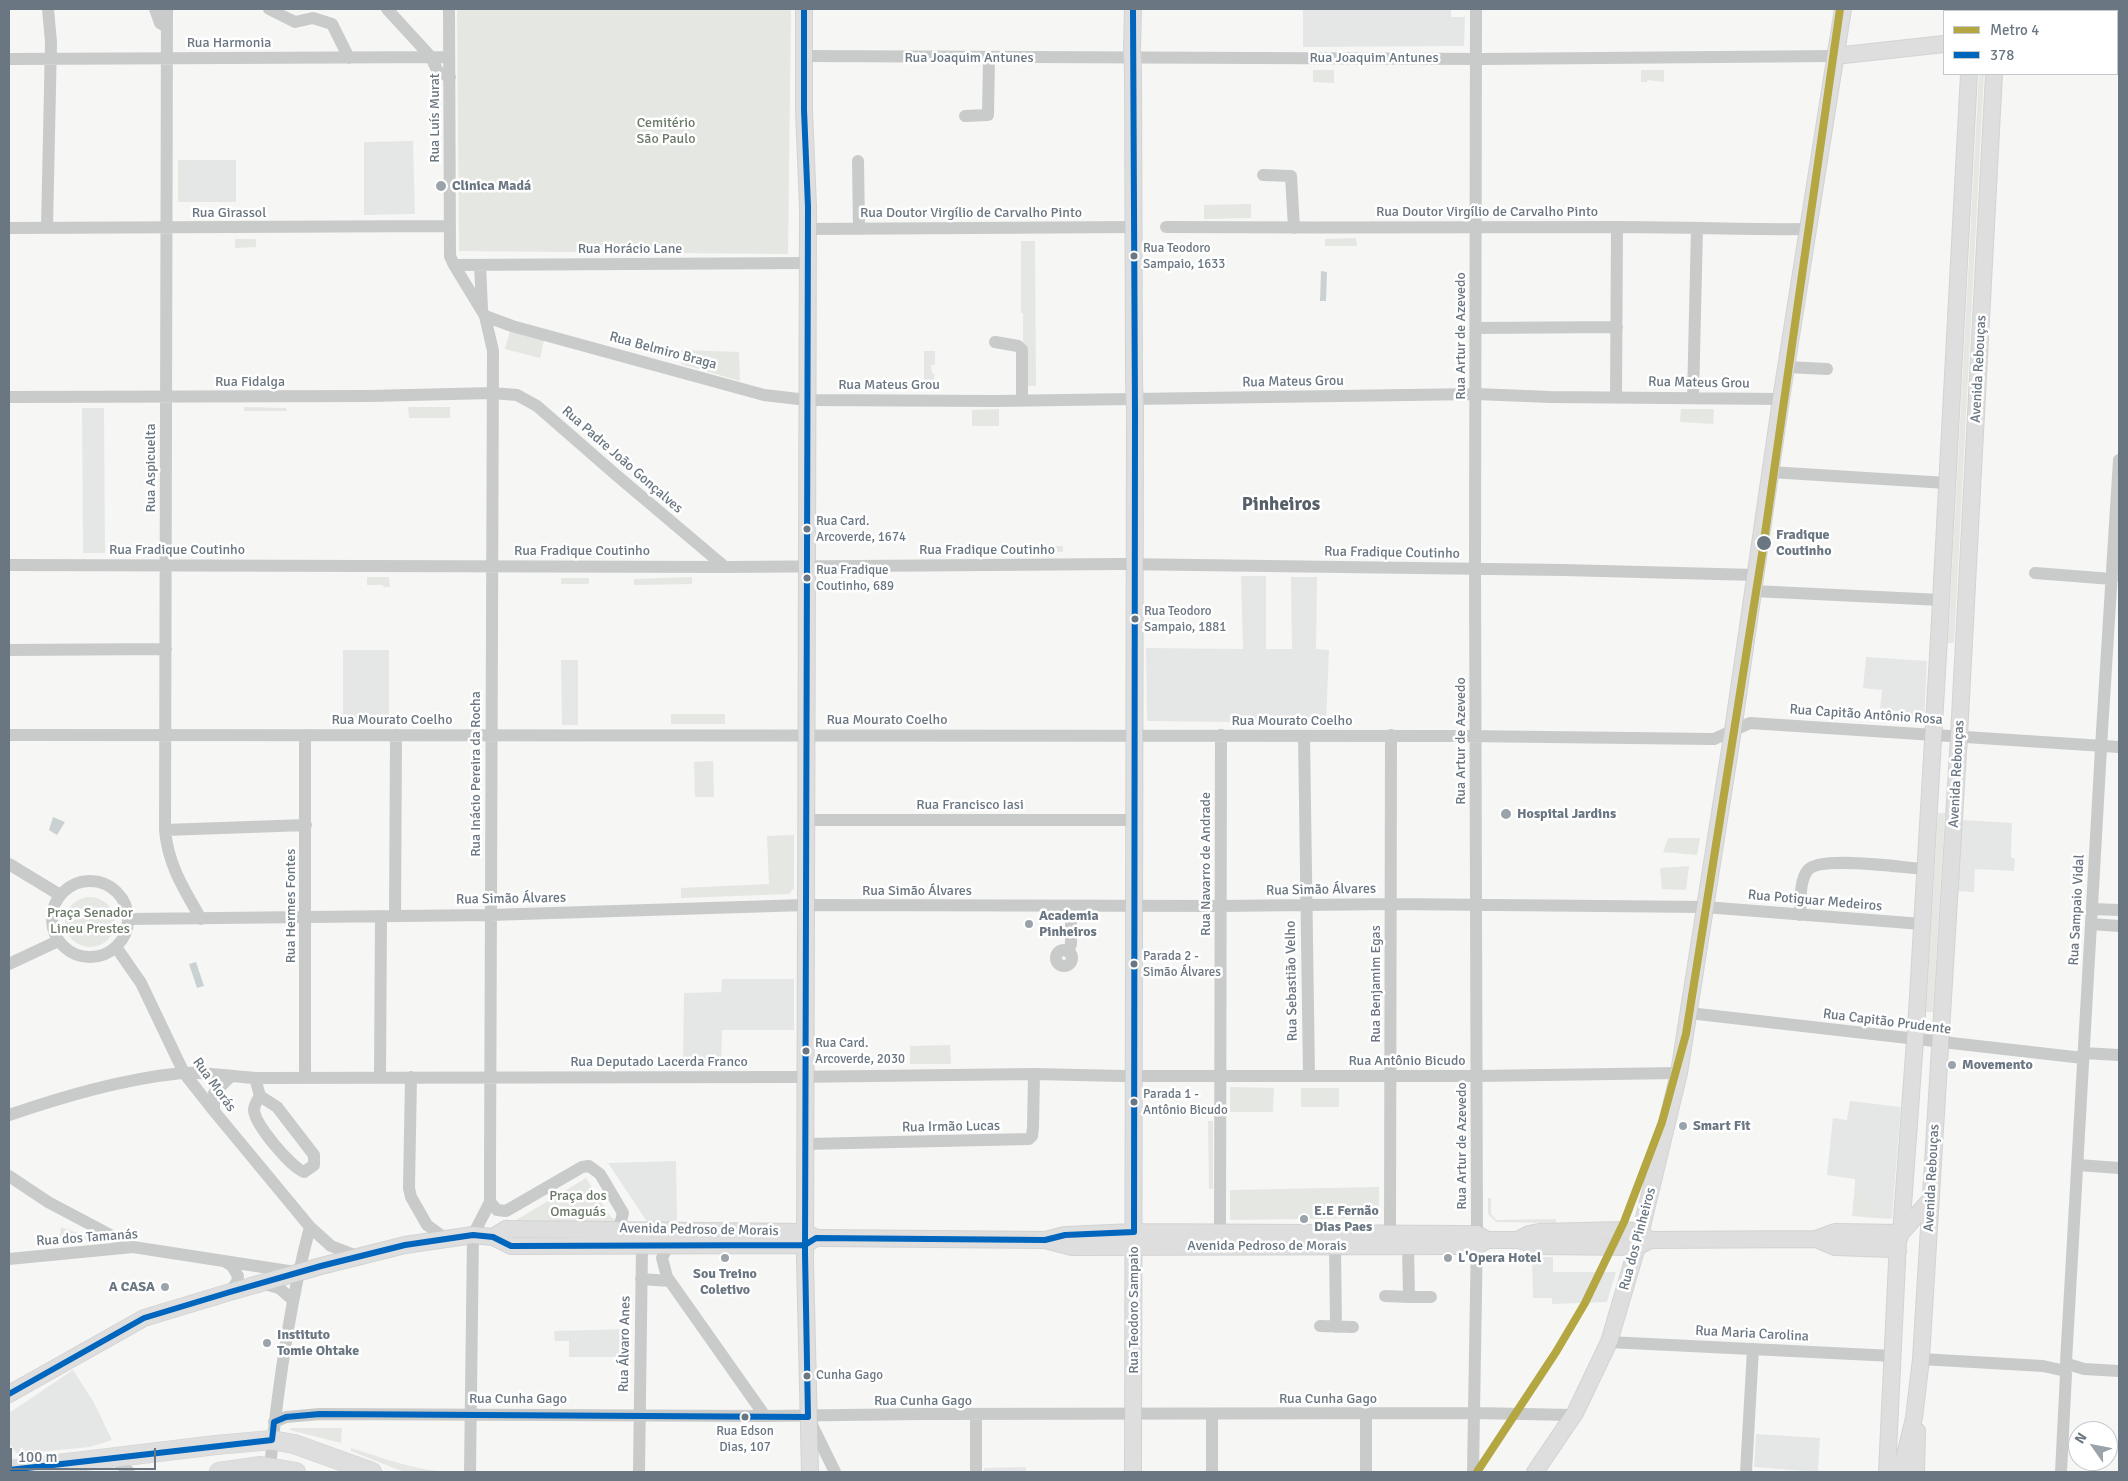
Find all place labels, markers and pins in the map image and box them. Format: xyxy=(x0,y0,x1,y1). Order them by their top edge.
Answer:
place label: Clinica Madá xyxy=(452,178,531,194)
marker: Clinica Madá xyxy=(434,179,448,193)
place label: Rua Teodoro Sampaio, 1633 xyxy=(1143,241,1225,272)
marker: Rua Teodoro Sampaio, 1633 xyxy=(1129,251,1139,261)
place label: Rua Card. Arcoverde, 1674 xyxy=(816,514,906,545)
marker: Rua Card. Arcoverde, 1674 xyxy=(802,524,812,534)
place label: Fradique Coutinho xyxy=(1776,527,1831,560)
marker: Fradique Coutinho xyxy=(1755,534,1773,552)
place label: Rua Fradique Coutinho, 689 xyxy=(816,563,894,594)
marker: Rua Fradique Coutinho, 689 xyxy=(802,573,812,583)
place label: Rua Teodoro Sampaio, 1881 xyxy=(1144,604,1226,635)
marker: Rua Teodoro Sampaio, 1881 xyxy=(1130,614,1140,624)
place label: Hospital Jardins xyxy=(1517,806,1616,822)
marker: Hospital Jardins xyxy=(1499,807,1513,821)
place label: Academia Pinheiros xyxy=(1039,908,1099,940)
marker: Academia Pinheiros xyxy=(1023,918,1035,930)
place label: Parada 2 - Simão Álvares xyxy=(1143,949,1221,980)
marker: Parada 2 - Simão Álvares xyxy=(1129,959,1139,969)
place label: Rua Card. Arcoverde, 2030 xyxy=(815,1036,905,1067)
marker: Rua Card. Arcoverde, 2030 xyxy=(801,1046,811,1056)
place label: Movemento xyxy=(1962,1057,2033,1073)
marker: Movemento xyxy=(1946,1059,1958,1071)
place label: Parada 1 - Antônio Bicudo xyxy=(1143,1087,1228,1118)
marker: Parada 1 - Antônio Bicudo xyxy=(1129,1097,1139,1107)
place label: Smart Fit xyxy=(1693,1118,1751,1134)
marker: Smart Fit xyxy=(1677,1120,1689,1132)
place label: E.E Fernão Dias Paes xyxy=(1314,1203,1379,1236)
marker: E.E Fernão Dias Paes xyxy=(1298,1213,1310,1225)
place label: L'Opera Hotel xyxy=(1458,1250,1541,1266)
marker: Sou Treino Coletivo xyxy=(719,1252,731,1264)
marker: L'Opera Hotel xyxy=(1442,1252,1454,1264)
place label: Sou Treino Coletivo xyxy=(693,1266,757,1298)
place label: A CASA xyxy=(109,1279,155,1295)
marker: A CASA xyxy=(159,1281,171,1293)
place label: Instituto Tomie Ohtake xyxy=(277,1327,359,1360)
marker: Instituto Tomie Ohtake xyxy=(261,1337,273,1349)
place label: Cunha Gago xyxy=(816,1368,883,1384)
marker: Cunha Gago xyxy=(802,1371,812,1381)
marker: Rua Edson Dias, 107 xyxy=(740,1412,750,1422)
place label: Rua Edson Dias, 107 xyxy=(716,1424,774,1455)

